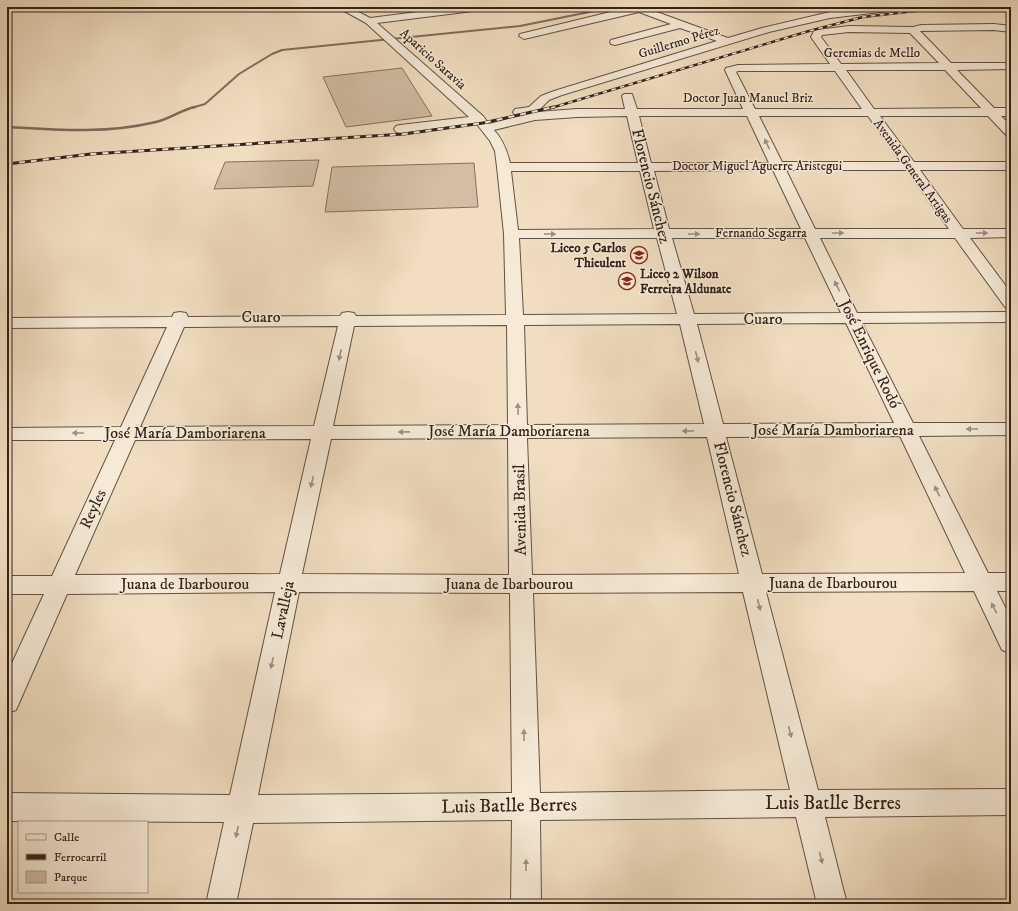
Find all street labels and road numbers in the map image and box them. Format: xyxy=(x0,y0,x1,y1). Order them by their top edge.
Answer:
street label: Guillermo Pérez xyxy=(636,22,722,62)
street label: Aparicio Saravia xyxy=(396,25,470,93)
street label: Geremias de Mello xyxy=(824,45,920,61)
street label: Doctor Juan Manuel Briz xyxy=(683,90,814,106)
street label: Avenida General Artigas xyxy=(870,116,956,226)
street label: Florencio Sánchez xyxy=(627,126,675,246)
street label: Doctor Miguel Aguerre Aristegui xyxy=(672,158,842,174)
street label: Fernando Segarra xyxy=(715,225,807,241)
street label: José Enrique Rodó xyxy=(834,294,905,412)
street label: Cuaro xyxy=(242,307,281,327)
street label: Cuaro xyxy=(744,309,783,329)
street label: José María Damboriarena xyxy=(750,420,914,440)
street label: José María Damboriarena xyxy=(426,421,590,441)
street label: José María Damboriarena xyxy=(102,423,266,443)
street label: Florencio Sánchez xyxy=(709,439,757,559)
street label: Avenida Brasil xyxy=(509,464,531,556)
street label: Reyles xyxy=(75,486,111,532)
street label: Juana de Ibarbourou xyxy=(767,573,898,593)
street label: Juana de Ibarbourou xyxy=(119,574,250,594)
street label: Juana de Ibarbourou xyxy=(443,574,574,594)
street label: Lavalleja xyxy=(267,579,299,641)
street label: Luis Batlle Berres xyxy=(765,792,901,815)
street label: Luis Batlle Berres xyxy=(441,793,577,819)

